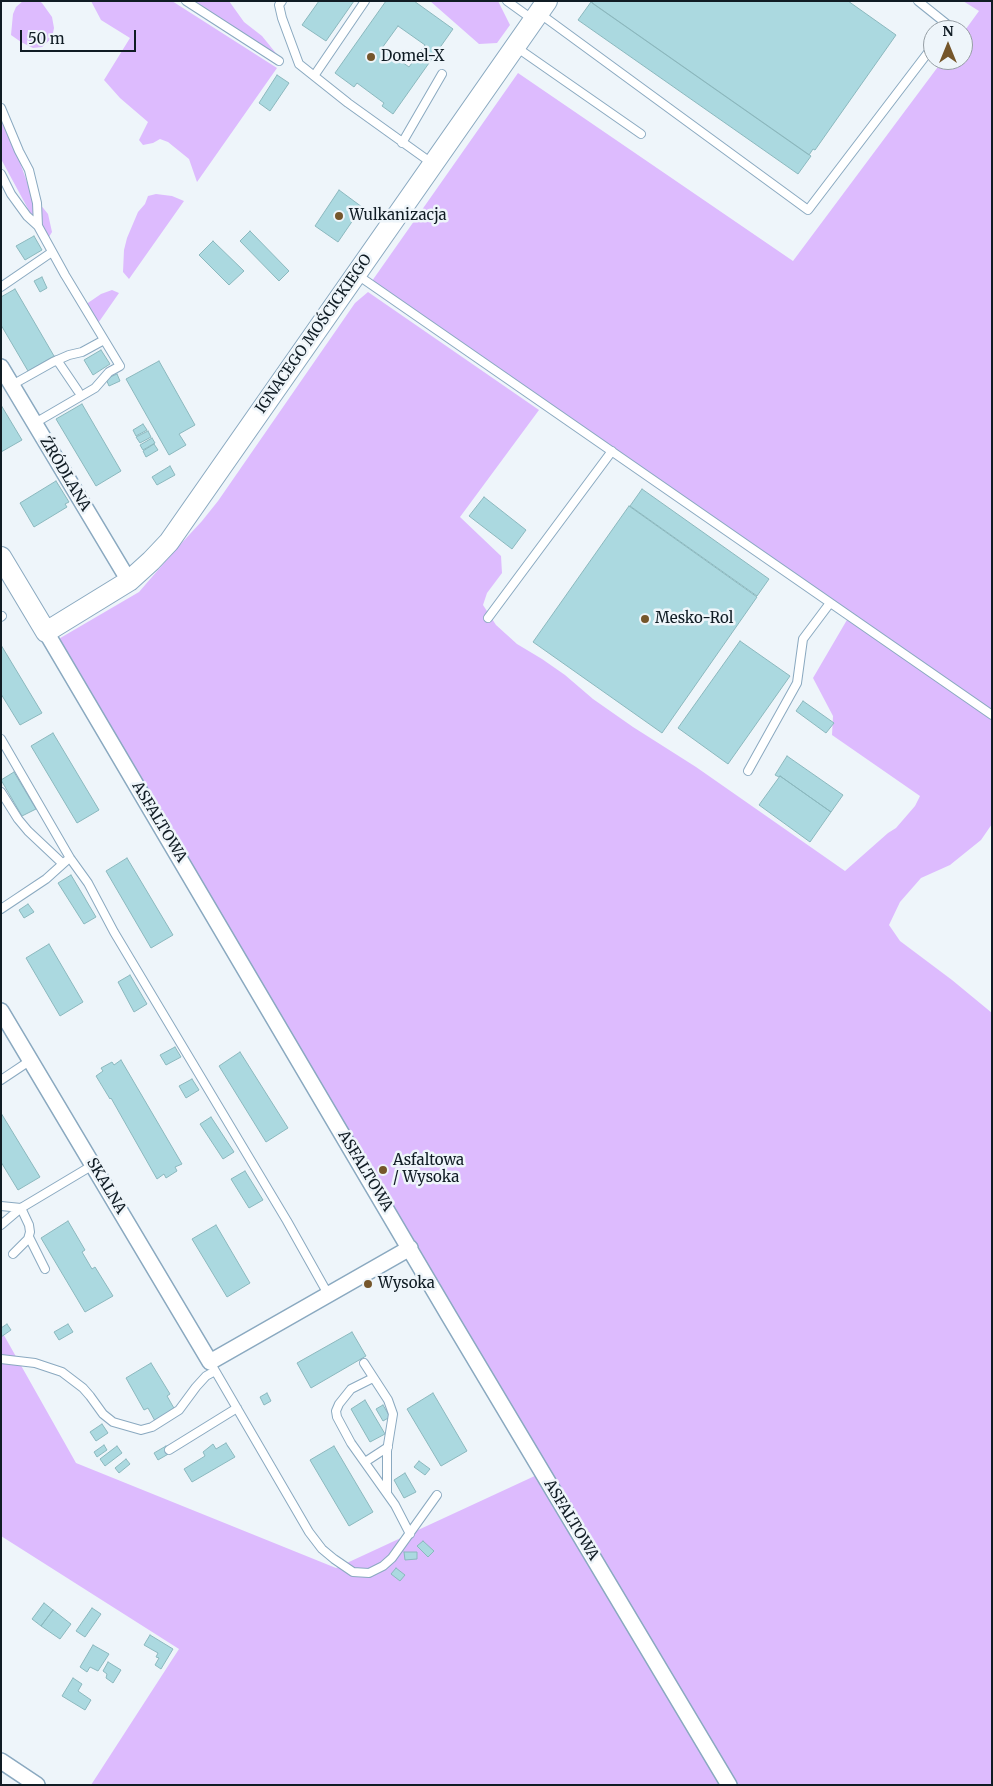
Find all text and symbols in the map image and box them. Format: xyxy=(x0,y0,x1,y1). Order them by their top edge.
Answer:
scale bar xyxy=(22,20,139,52)
north arrow xyxy=(923,20,973,70)
text: N xyxy=(942,22,954,40)
text: 50 m xyxy=(28,29,65,48)
place label: Domel-X xyxy=(381,48,445,66)
marker: Domel-X xyxy=(365,51,377,63)
place label: Wulkanizacja xyxy=(349,207,447,225)
marker: Wulkanizacja xyxy=(333,210,345,222)
street label: IGNACEGO MOŚCICKIEGO xyxy=(252,251,376,417)
street label: ŹRÓDLANA xyxy=(36,433,94,515)
place label: Mesko-Rol xyxy=(655,610,733,628)
marker: Mesko-Rol xyxy=(639,613,651,625)
street label: ASFALTOWA xyxy=(128,778,190,866)
street label: ASFALTOWA xyxy=(334,1127,396,1215)
place label: Asfaltowa / Wysoka xyxy=(393,1152,464,1187)
street label: SKALNA xyxy=(82,1155,130,1217)
marker: Asfaltowa / Wysoka xyxy=(377,1164,389,1176)
place label: Wysoka xyxy=(378,1275,435,1293)
marker: Wysoka xyxy=(362,1278,374,1290)
street label: ASFALTOWA xyxy=(540,1476,602,1564)

